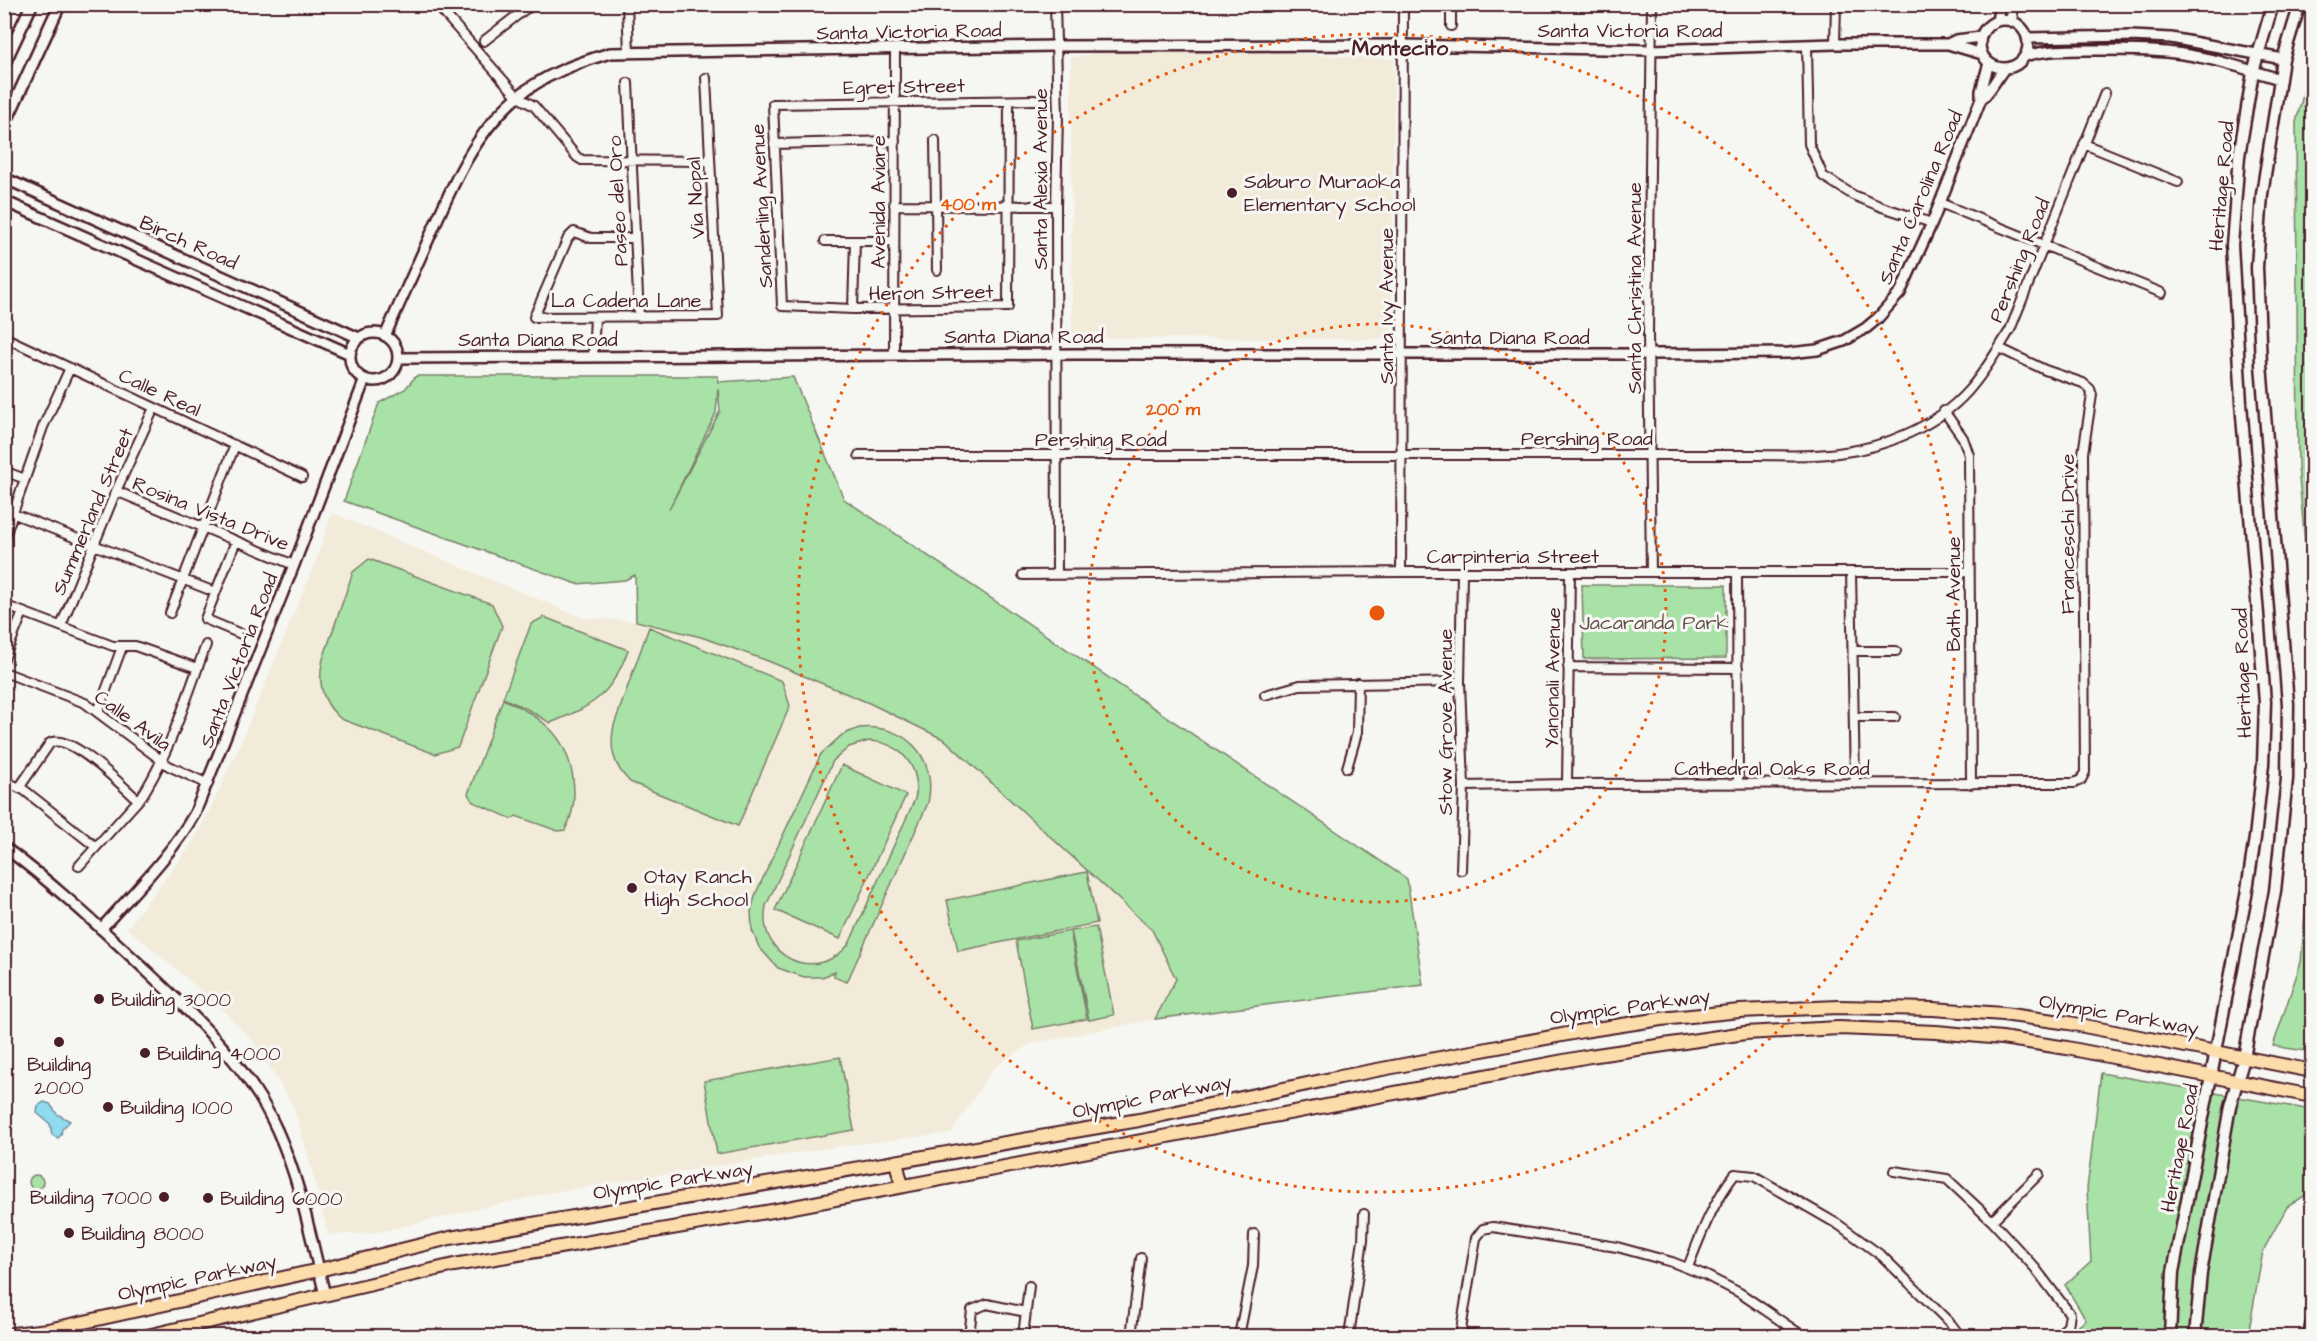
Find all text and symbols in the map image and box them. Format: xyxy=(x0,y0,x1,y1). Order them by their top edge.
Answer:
street label: Santa Victoria Road xyxy=(816,16,1002,48)
street label: Santa Victoria Road xyxy=(1537,17,1723,45)
district label: Montecito xyxy=(1352,34,1448,63)
street label: Egret Street xyxy=(843,72,965,103)
street label: Santa Alexia Avenue xyxy=(1027,88,1055,270)
street label: Santa Carolina Road xyxy=(1872,106,1970,289)
street label: Heritage Road xyxy=(2202,120,2243,252)
street label: Sanderling Avenue xyxy=(744,123,781,289)
street label: Paseo del Oro xyxy=(601,135,635,267)
street label: Avenida Aviare xyxy=(865,135,893,269)
street label: Via Nopal xyxy=(680,156,712,240)
place label: Saburo Muraoka Elementary School xyxy=(1244,168,1416,220)
street label: Santa Christina Avenue xyxy=(1621,182,1649,394)
marker: Saburo Muraoka Elementary School xyxy=(1225,186,1239,200)
text: 400 m xyxy=(940,192,997,217)
street label: Pershing Road xyxy=(1982,194,2059,327)
street label: Birch Road xyxy=(135,209,242,277)
street label: Santa Ivy Avenue xyxy=(1373,227,1402,384)
street label: Heron Street xyxy=(868,278,994,308)
street label: La Cadena Lane xyxy=(551,287,701,315)
street label: Santa Diana Road xyxy=(944,323,1104,351)
street label: Santa Diana Road xyxy=(1430,324,1590,352)
street label: Santa Diana Road xyxy=(458,326,618,354)
street label: Calle Real xyxy=(114,362,205,424)
text: 200 m xyxy=(1145,397,1201,422)
street label: Summerland Street xyxy=(45,423,141,599)
street label: Pershing Road xyxy=(1521,425,1653,454)
street label: Pershing Road xyxy=(1035,426,1167,455)
street label: Franceschi Drive xyxy=(2054,454,2082,614)
street label: Rosina Vista Drive xyxy=(128,470,293,558)
street label: Bath Avenue xyxy=(1940,536,1968,652)
street label: Carpinteria Street xyxy=(1427,543,1599,571)
street label: Santa Victoria Road xyxy=(193,569,285,752)
centre of rings xyxy=(1367,603,1387,623)
street label: Yanonali Avenue xyxy=(1538,607,1568,749)
street label: Heritage Road xyxy=(2227,607,2260,739)
park label: Jacaranda Park xyxy=(1579,609,1729,637)
street label: Stow Grove Avenue xyxy=(1432,628,1460,815)
street label: Calle Avila xyxy=(88,683,177,758)
street label: Cathedral Oaks Road xyxy=(1674,755,1870,783)
place label: Otay Ranch High School xyxy=(644,863,752,915)
marker: Otay Ranch High School xyxy=(625,881,639,895)
street label: Olympic Parkway xyxy=(1548,982,1712,1033)
place label: Building 3000 xyxy=(111,986,232,1015)
street label: Olympic Parkway xyxy=(2037,987,2201,1044)
marker: Building 3000 xyxy=(92,992,106,1006)
marker: Building 2000 xyxy=(52,1035,66,1049)
place label: Building 4000 xyxy=(157,1040,281,1069)
marker: Building 4000 xyxy=(138,1046,152,1060)
place label: Building 2000 xyxy=(27,1051,91,1102)
street label: Olympic Parkway xyxy=(1070,1068,1234,1127)
street label: Heritage Road xyxy=(2154,1082,2207,1215)
place label: Building 1000 xyxy=(120,1094,233,1123)
marker: Building 1000 xyxy=(101,1100,115,1114)
street label: Olympic Parkway xyxy=(591,1155,755,1208)
place label: Building 7000 xyxy=(30,1184,152,1213)
place label: Building 6000 xyxy=(220,1185,343,1214)
marker: Building 7000 xyxy=(157,1190,171,1204)
marker: Building 6000 xyxy=(201,1191,215,1205)
place label: Building 8000 xyxy=(81,1220,204,1249)
marker: Building 8000 xyxy=(62,1226,76,1240)
street label: Olympic Parkway xyxy=(115,1247,279,1309)

